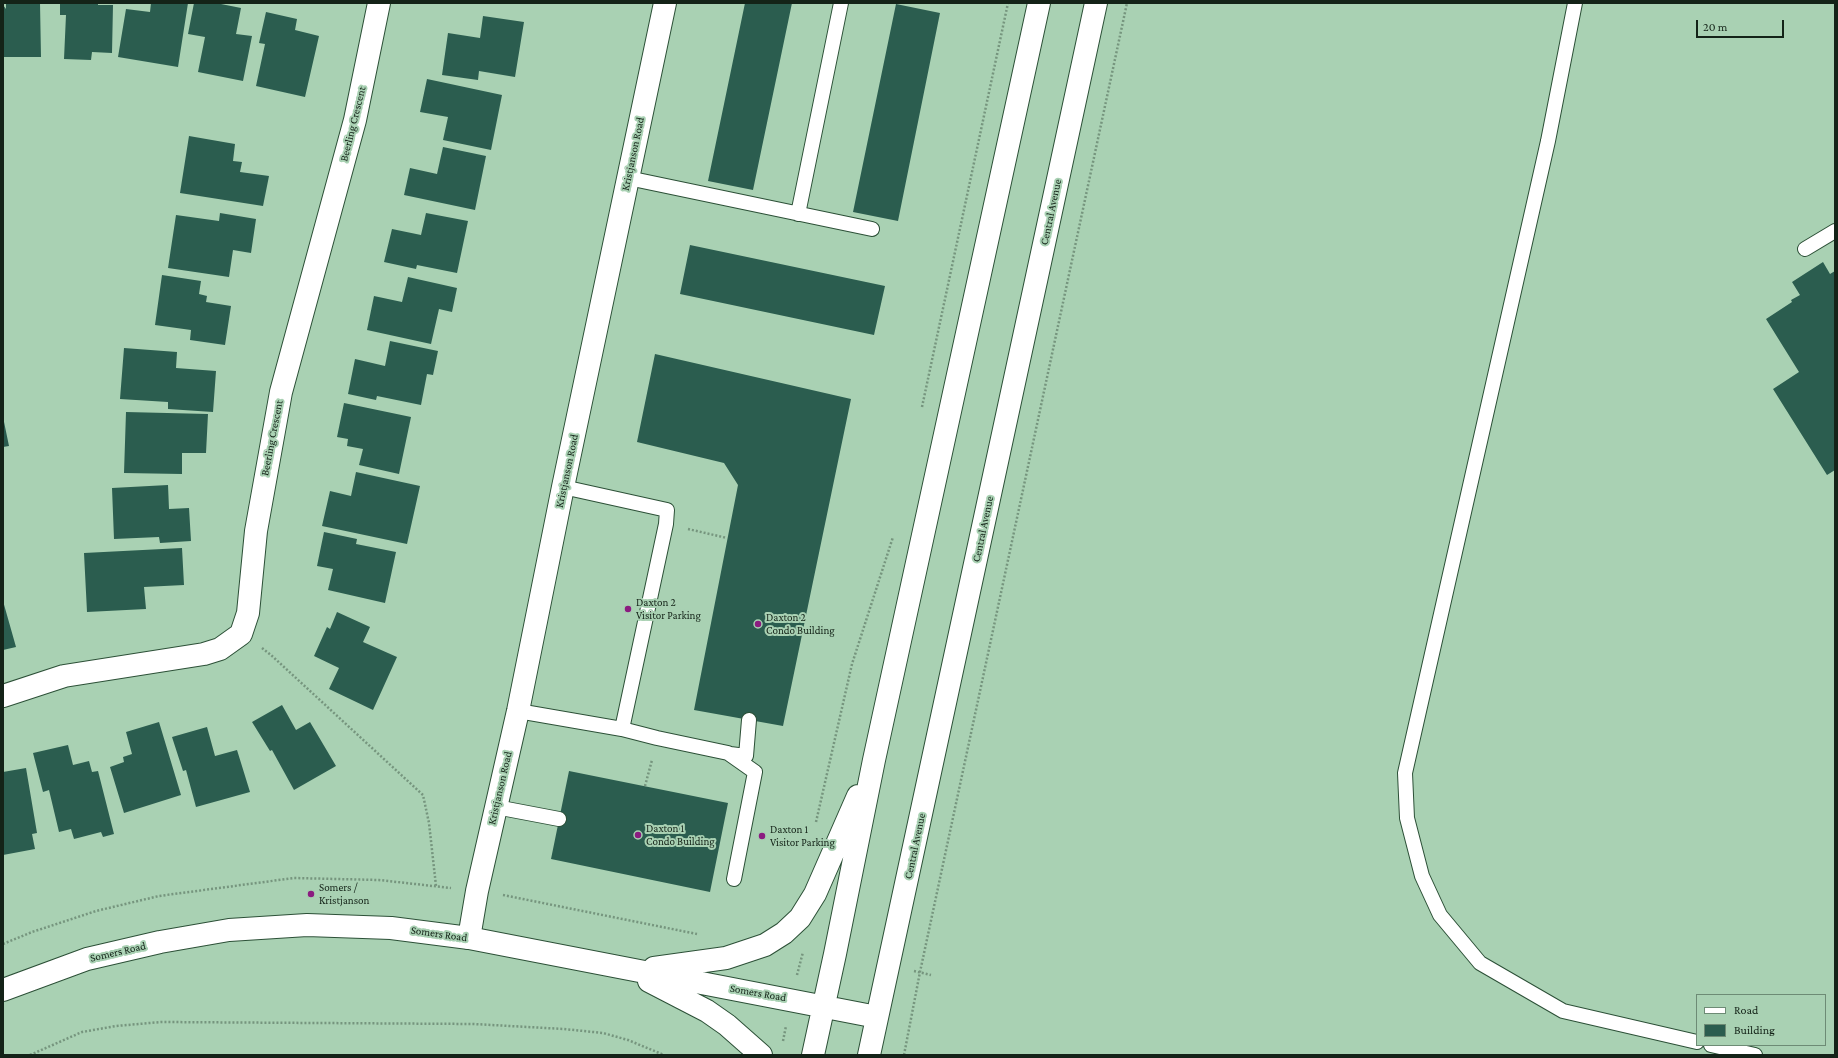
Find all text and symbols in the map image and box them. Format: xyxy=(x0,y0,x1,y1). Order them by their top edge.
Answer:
scale bar xyxy=(1698,12,1786,38)
text: 20 m xyxy=(1703,20,1727,34)
street label: Beerling Crescent xyxy=(337,85,369,163)
street label: Kristjanson Road xyxy=(619,116,647,192)
street label: Central Avenue xyxy=(1038,178,1064,246)
street label: Beerling Crescent xyxy=(258,399,286,477)
street label: Kristjanson Road xyxy=(553,433,581,509)
street label: Central Avenue xyxy=(970,495,996,563)
place label: Daxton 2 Visitor Parking xyxy=(636,596,701,622)
marker: Daxton 2 Visitor Parking xyxy=(623,604,633,614)
place label: Daxton 2 Condo Building xyxy=(766,611,835,637)
marker: Daxton 2 Condo Building xyxy=(753,619,763,629)
street label: Kristjanson Road xyxy=(485,750,515,826)
street label: Central Avenue xyxy=(902,812,928,880)
place label: Daxton 1 Condo Building xyxy=(646,822,715,848)
place label: Daxton 1 Visitor Parking xyxy=(770,823,835,849)
marker: Daxton 1 Condo Building xyxy=(633,830,643,840)
marker: Daxton 1 Visitor Parking xyxy=(757,831,767,841)
place label: Somers / Kristjanson xyxy=(319,881,369,907)
marker: Somers / Kristjanson xyxy=(306,889,316,899)
street label: Somers Road xyxy=(410,924,468,944)
street label: Somers Road xyxy=(89,939,147,965)
street label: Somers Road xyxy=(729,982,787,1004)
legend xyxy=(1696,994,1826,1046)
text: Road xyxy=(1734,1003,1758,1017)
text: Building xyxy=(1734,1023,1775,1037)

